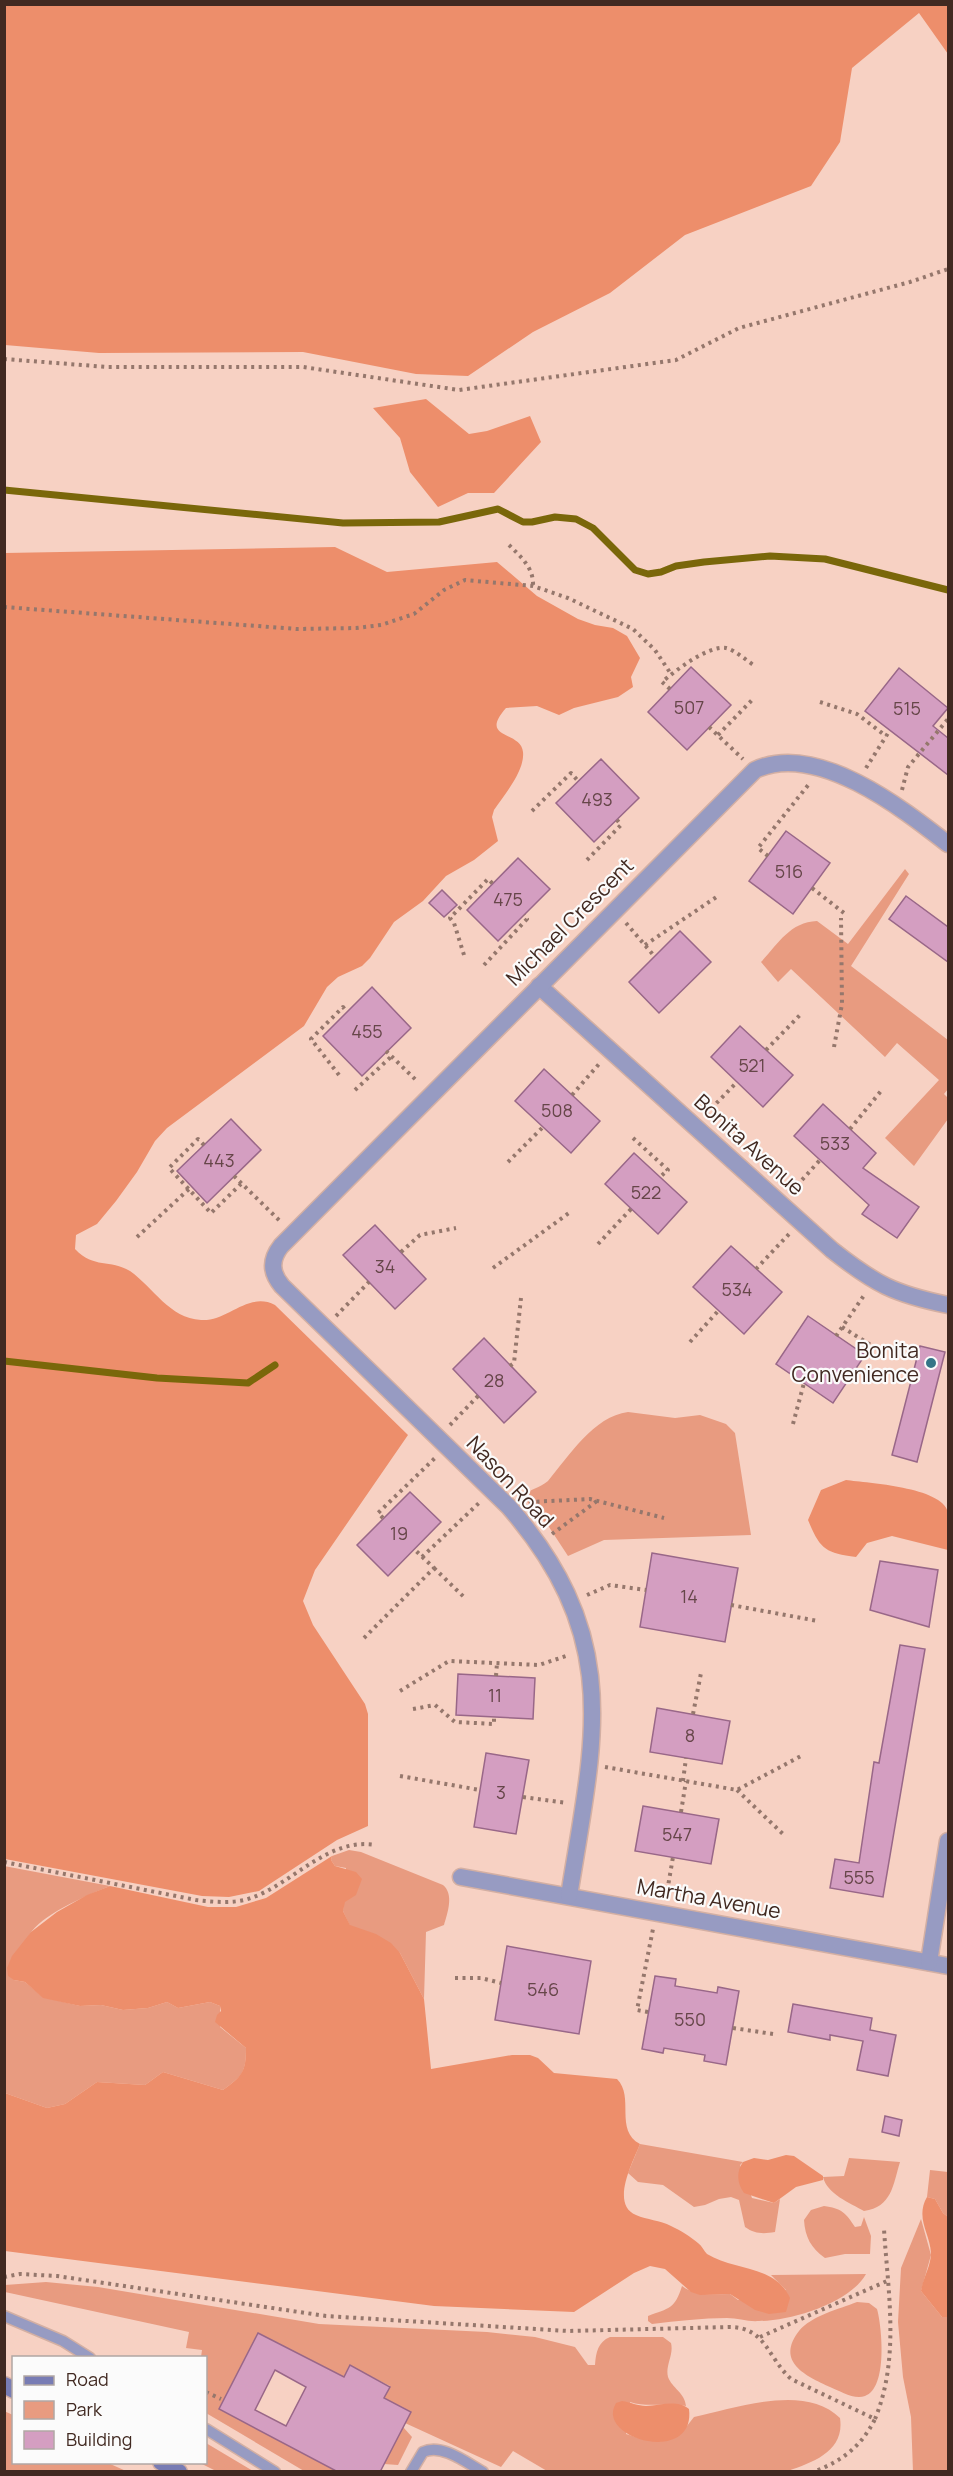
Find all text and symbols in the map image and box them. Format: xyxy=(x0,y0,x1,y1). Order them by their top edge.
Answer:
house number: 507 xyxy=(674,695,704,719)
house number: 515 xyxy=(893,696,921,720)
house number: 493 xyxy=(581,787,613,811)
street label: Michael Crescent xyxy=(499,851,639,991)
house number: 516 xyxy=(775,859,803,883)
house number: 475 xyxy=(493,887,523,911)
house number: 455 xyxy=(351,1019,383,1043)
house number: 521 xyxy=(738,1053,766,1077)
street label: Bonita Avenue xyxy=(689,1087,811,1201)
house number: 508 xyxy=(541,1098,573,1122)
house number: 533 xyxy=(820,1131,850,1155)
house number: 443 xyxy=(203,1148,235,1172)
house number: 522 xyxy=(631,1180,661,1204)
house number: 34 xyxy=(375,1254,395,1278)
house number: 534 xyxy=(722,1277,752,1301)
place label: Bonita Convenience xyxy=(792,1336,919,1388)
marker: Bonita Convenience xyxy=(924,1356,938,1370)
house number: 28 xyxy=(484,1368,504,1392)
street label: Nason Road xyxy=(461,1429,561,1533)
house number: 19 xyxy=(390,1521,408,1545)
house number: 14 xyxy=(680,1584,698,1608)
house number: 11 xyxy=(488,1683,502,1707)
house number: 8 xyxy=(685,1723,695,1747)
house number: 3 xyxy=(496,1780,506,1804)
house number: 547 xyxy=(662,1822,692,1846)
house number: 555 xyxy=(843,1865,875,1889)
street label: Martha Avenue xyxy=(635,1872,783,1924)
house number: 546 xyxy=(527,1977,559,2001)
house number: 550 xyxy=(674,2007,706,2031)
legend xyxy=(12,2356,207,2464)
text: Road xyxy=(66,2367,109,2391)
text: Park xyxy=(66,2397,103,2421)
text: Building xyxy=(66,2427,132,2451)

